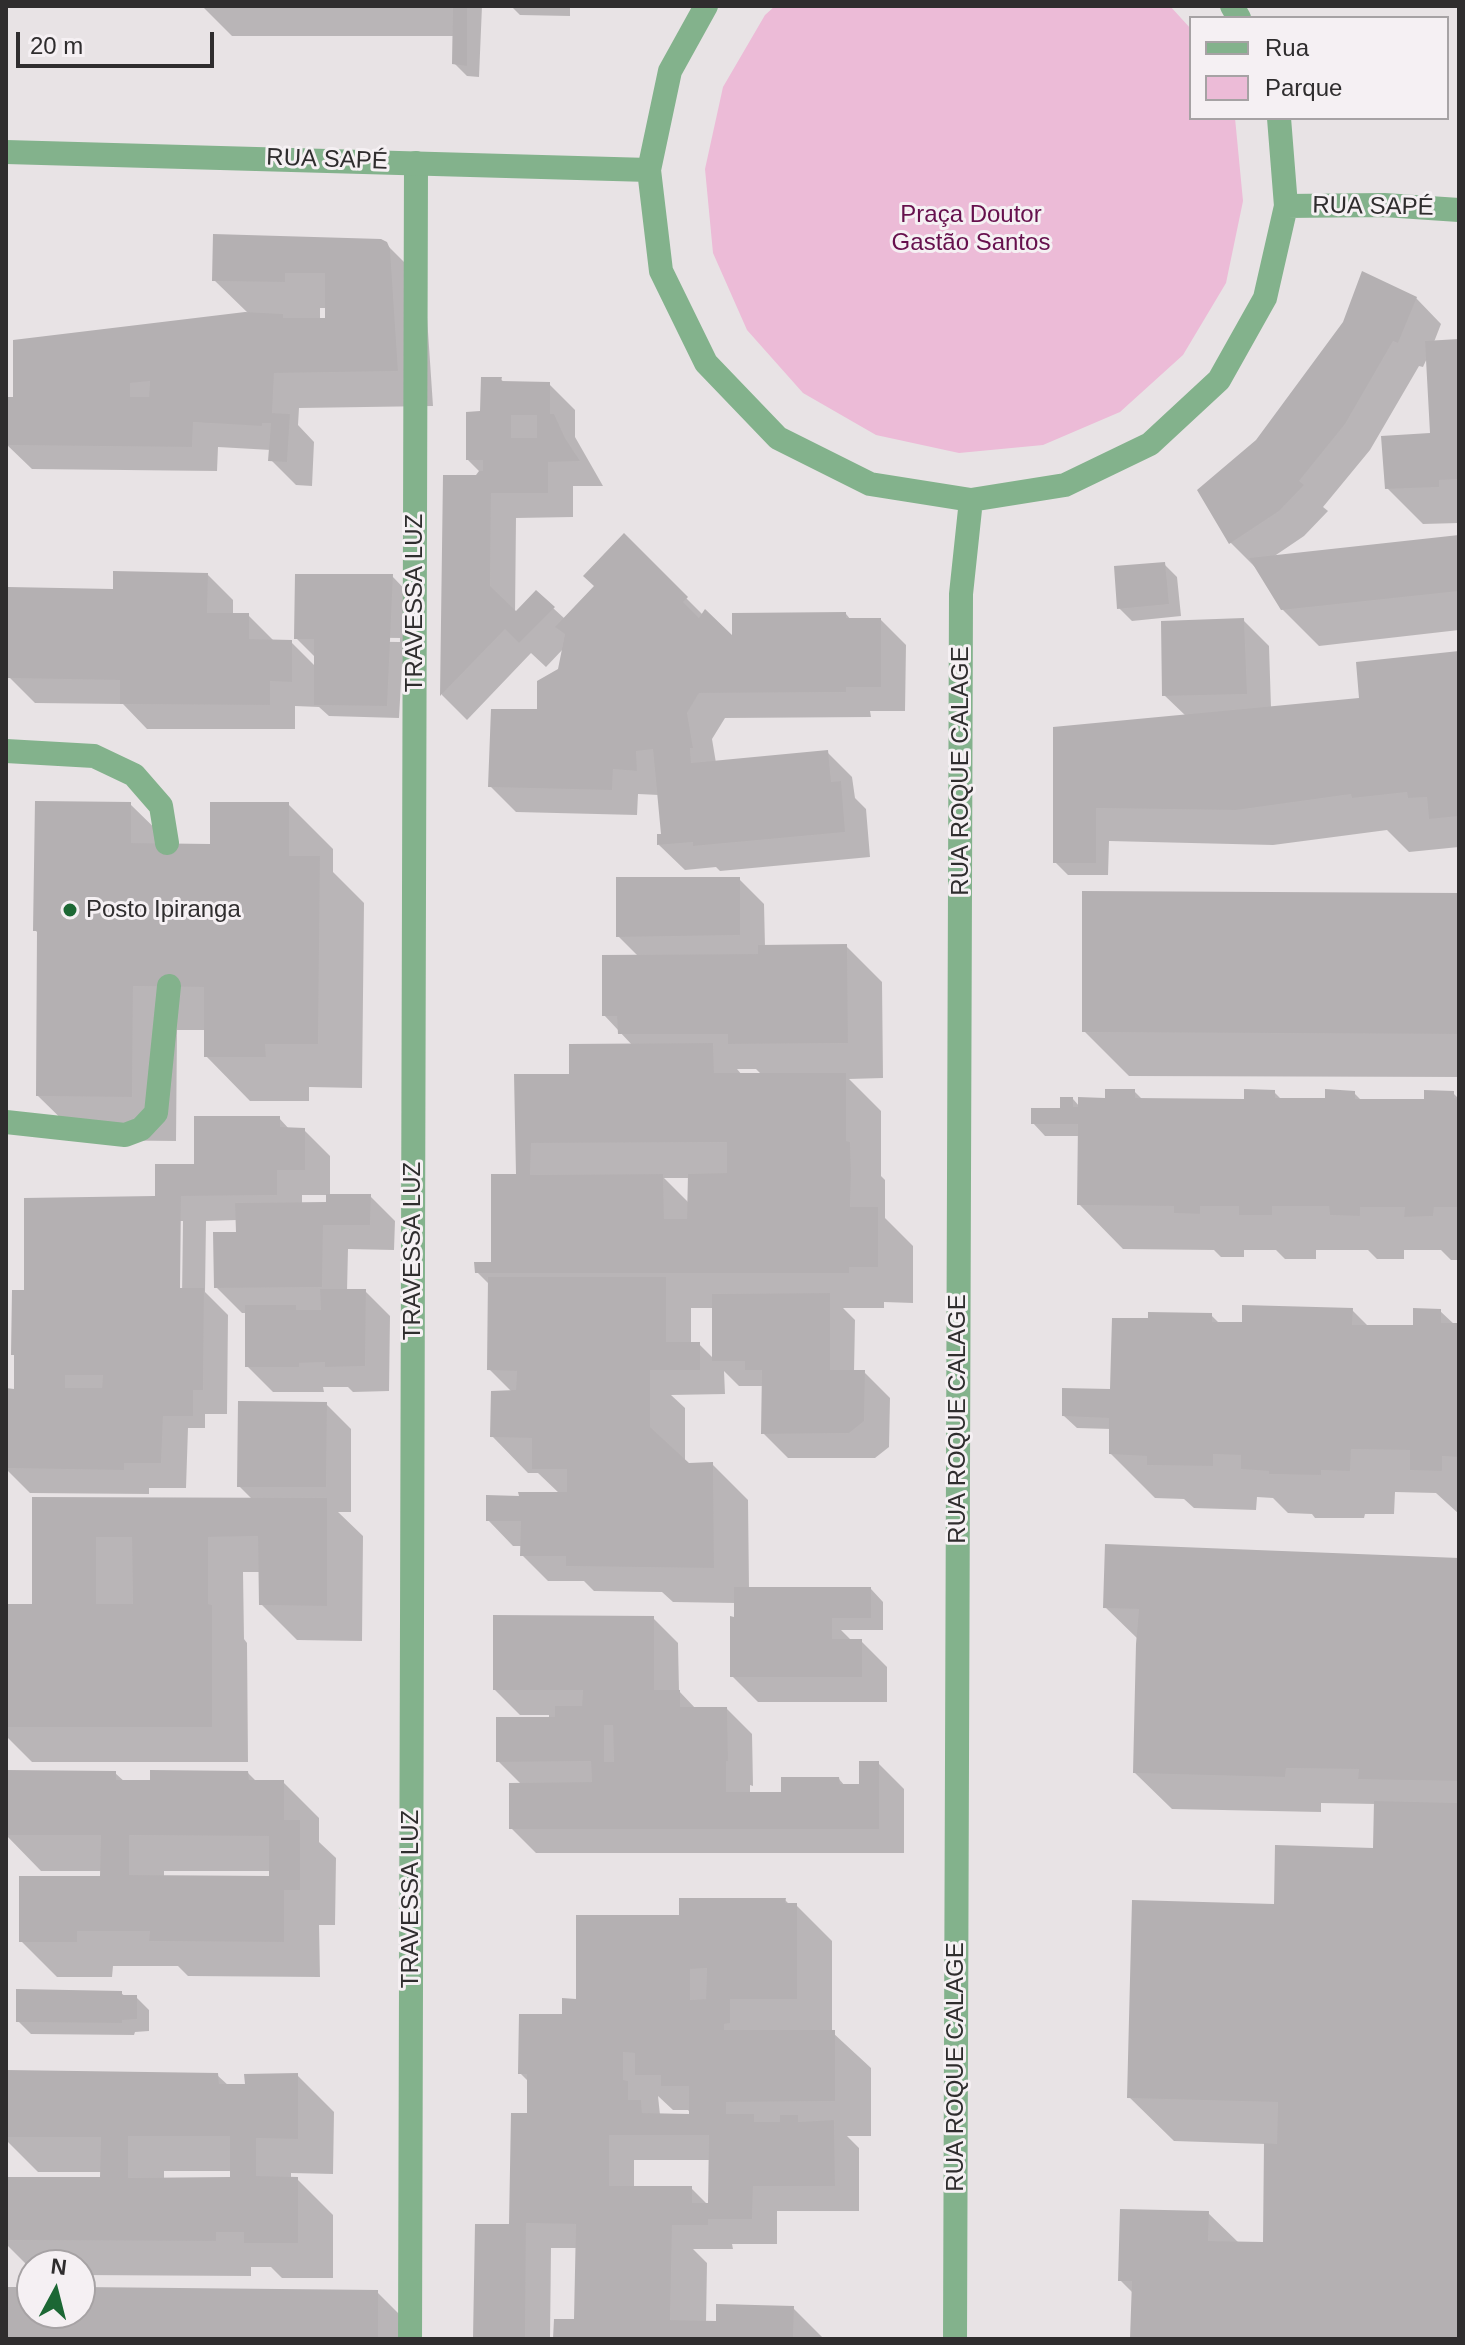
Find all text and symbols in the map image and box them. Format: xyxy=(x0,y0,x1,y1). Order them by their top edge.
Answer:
scale bar xyxy=(20,16,218,66)
legend xyxy=(1189,16,1449,120)
text: 20 m xyxy=(30,32,83,59)
text: Rua xyxy=(1265,34,1309,61)
text: Parque xyxy=(1265,74,1342,101)
street label: RUA SAPÉ xyxy=(266,143,388,177)
street label: RUA SAPÉ xyxy=(1312,192,1434,222)
park label: Praça Doutor Gastão Santos xyxy=(892,201,1050,257)
street label: TRAVESSA LUZ xyxy=(401,514,429,692)
street label: RUA ROQUE CALAGE xyxy=(947,646,975,896)
place label: Posto Ipiranga xyxy=(86,896,241,924)
marker: Posto Ipiranga xyxy=(61,901,79,919)
street label: TRAVESSA LUZ xyxy=(399,1162,427,1340)
street label: RUA ROQUE CALAGE xyxy=(944,1294,972,1544)
street label: TRAVESSA LUZ xyxy=(397,1810,425,1988)
street label: RUA ROQUE CALAGE xyxy=(942,1942,970,2192)
north arrow xyxy=(16,2249,96,2329)
text: N xyxy=(49,2253,68,2280)

